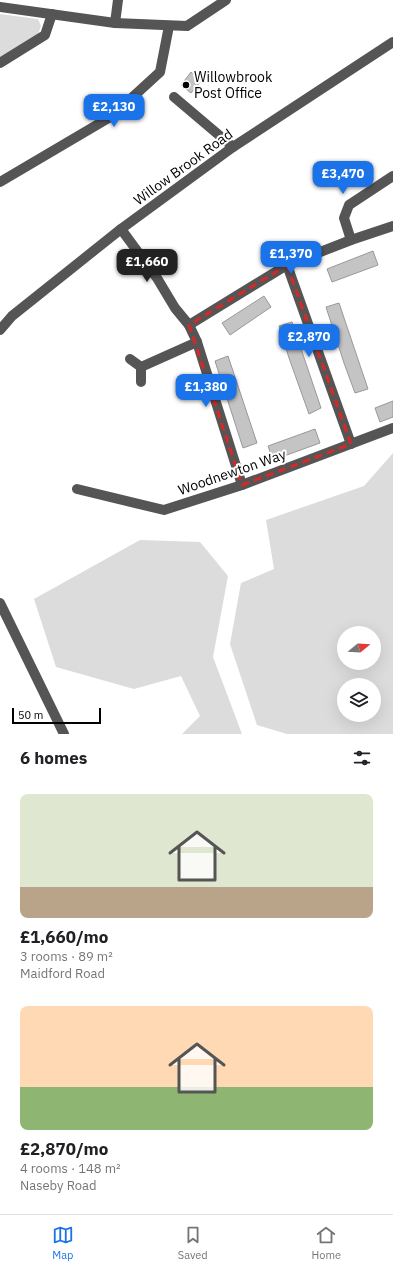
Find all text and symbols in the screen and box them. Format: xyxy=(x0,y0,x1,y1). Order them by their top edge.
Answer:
place label: Willowbrook Post Office xyxy=(194,68,273,102)
marker: Willowbrook Post Office xyxy=(181,80,191,90)
pin: £2,130 xyxy=(81,94,147,128)
text: £2,130 xyxy=(93,98,135,115)
street label: Willow Brook Road xyxy=(130,125,236,209)
pin: £3,470 xyxy=(310,161,376,195)
text: £3,470 xyxy=(322,165,364,182)
pin: £1,370 xyxy=(258,241,324,275)
text: £1,370 xyxy=(270,245,312,262)
pin: £1,660 xyxy=(114,249,180,283)
text: £1,660 xyxy=(126,253,168,270)
pin: £2,870 xyxy=(276,324,342,358)
text: £2,870 xyxy=(288,328,330,345)
pin: £1,380 xyxy=(173,374,239,408)
text: £1,380 xyxy=(185,378,227,395)
street label: Woodnewton Way xyxy=(176,445,288,499)
north arrow xyxy=(337,626,381,670)
map controls xyxy=(337,626,381,722)
button: layers xyxy=(337,678,381,722)
scale bar xyxy=(12,706,101,725)
text: 50 m xyxy=(18,708,43,722)
text: 6 homes xyxy=(20,747,87,769)
icon: filters xyxy=(351,747,373,769)
icon: home xyxy=(161,820,233,892)
text: £1,660/mo xyxy=(20,926,108,948)
text: 3 rooms · 89 m² xyxy=(20,948,113,965)
text: Maidford Road xyxy=(20,965,105,982)
icon: home xyxy=(161,1032,233,1104)
text: £2,870/mo xyxy=(20,1138,108,1160)
text: 4 rooms · 148 m² xyxy=(20,1160,121,1177)
text: Naseby Road xyxy=(20,1177,97,1194)
tab: Map xyxy=(52,1224,74,1262)
tab: Saved xyxy=(178,1224,208,1262)
tab: Home xyxy=(311,1224,341,1262)

